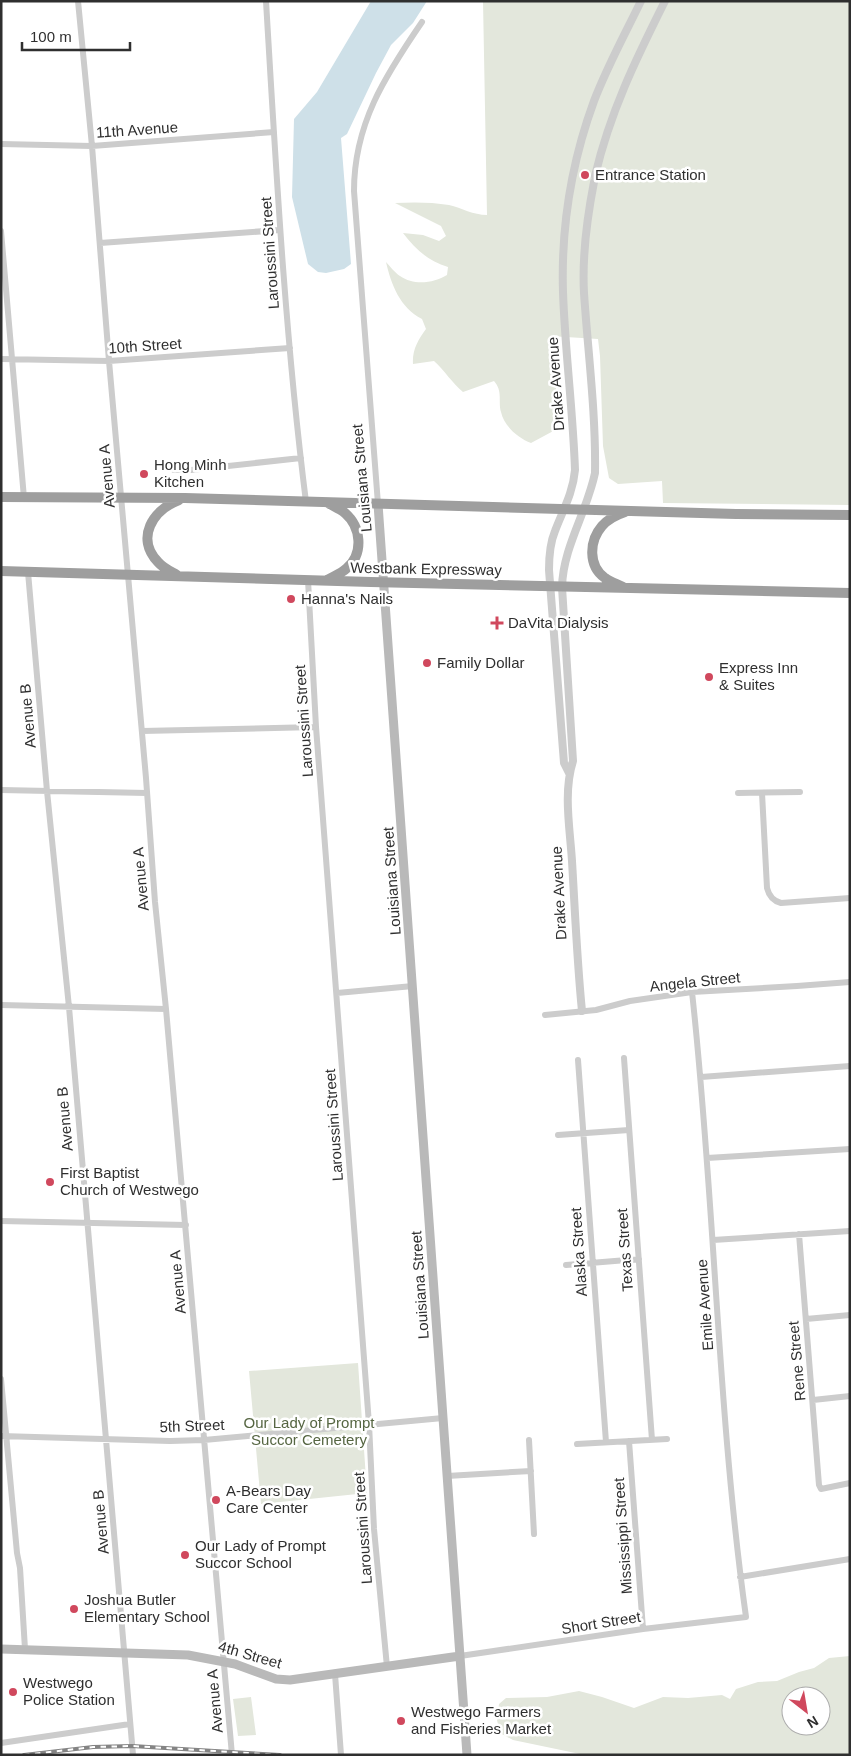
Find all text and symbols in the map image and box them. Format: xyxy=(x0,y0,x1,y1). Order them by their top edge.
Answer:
scale bar xyxy=(22,20,130,52)
text: 100 m xyxy=(30,28,72,45)
street label: 11th Avenue xyxy=(95,118,178,141)
place label: Entrance Station xyxy=(595,166,706,183)
marker: Entrance Station xyxy=(579,169,591,181)
street label: Laroussini Street xyxy=(257,195,282,310)
street label: 10th Street xyxy=(108,334,183,357)
street label: Drake Avenue xyxy=(544,337,567,431)
street label: Louisiana Street xyxy=(348,422,375,533)
street label: Avenue A xyxy=(95,443,118,509)
place label: Hong Minh Kitchen xyxy=(154,456,227,490)
marker: Hong Minh Kitchen xyxy=(138,468,150,480)
street label: Westbank Expressway xyxy=(350,559,502,578)
place label: Hanna's Nails xyxy=(301,590,393,607)
marker: Hanna's Nails xyxy=(285,593,297,605)
place label: DaVita Dialysis xyxy=(508,614,609,631)
marker: DaVita Dialysis xyxy=(490,616,504,630)
place label: Family Dollar xyxy=(437,654,525,671)
marker: Family Dollar xyxy=(421,657,433,669)
place label: Express Inn & Suites xyxy=(719,659,798,693)
street label: Laroussini Street xyxy=(291,663,316,778)
marker: Express Inn & Suites xyxy=(703,671,715,683)
street label: Avenue B xyxy=(16,683,39,749)
street label: Louisiana Street xyxy=(379,826,404,936)
street label: Avenue A xyxy=(129,846,152,912)
street label: Drake Avenue xyxy=(548,846,569,940)
street label: Angela Street xyxy=(649,968,742,995)
street label: Laroussini Street xyxy=(321,1067,346,1182)
street label: Avenue B xyxy=(53,1086,76,1152)
place label: First Baptist Church of Westwego xyxy=(60,1164,199,1198)
marker: First Baptist Church of Westwego xyxy=(44,1176,56,1188)
street label: Alaska Street xyxy=(567,1206,590,1297)
street label: Texas Street xyxy=(613,1207,636,1292)
street label: Louisiana Street xyxy=(407,1230,432,1340)
street label: Avenue A xyxy=(166,1249,189,1315)
street label: Emile Avenue xyxy=(693,1259,716,1351)
street label: Rene Street xyxy=(784,1320,808,1402)
park label: Our Lady of Prompt Succor Cemetery xyxy=(244,1414,375,1448)
street label: 5th Street xyxy=(159,1416,226,1435)
street label: Laroussini Street xyxy=(350,1470,375,1585)
street label: Mississippi Street xyxy=(610,1476,635,1595)
place label: A-Bears Day Care Center xyxy=(226,1482,312,1516)
street label: Avenue B xyxy=(89,1489,112,1555)
marker: A-Bears Day Care Center xyxy=(210,1494,222,1506)
place label: Our Lady of Prompt Succor School xyxy=(195,1537,327,1571)
marker: Our Lady of Prompt Succor School xyxy=(179,1549,191,1561)
place label: Joshua Butler Elementary School xyxy=(84,1591,210,1625)
marker: Joshua Butler Elementary School xyxy=(68,1603,80,1615)
street label: Short Street xyxy=(560,1608,643,1637)
street label: 4th Street xyxy=(217,1637,285,1672)
street label: Avenue A xyxy=(203,1668,226,1734)
place label: Westwego Police Station xyxy=(23,1674,115,1708)
marker: Westwego Police Station xyxy=(7,1686,19,1698)
north arrow xyxy=(781,1686,831,1736)
place label: Westwego Farmers and Fisheries Market xyxy=(411,1703,552,1737)
text: N xyxy=(804,1713,821,1732)
marker: Westwego Farmers and Fisheries Market xyxy=(395,1715,407,1727)

